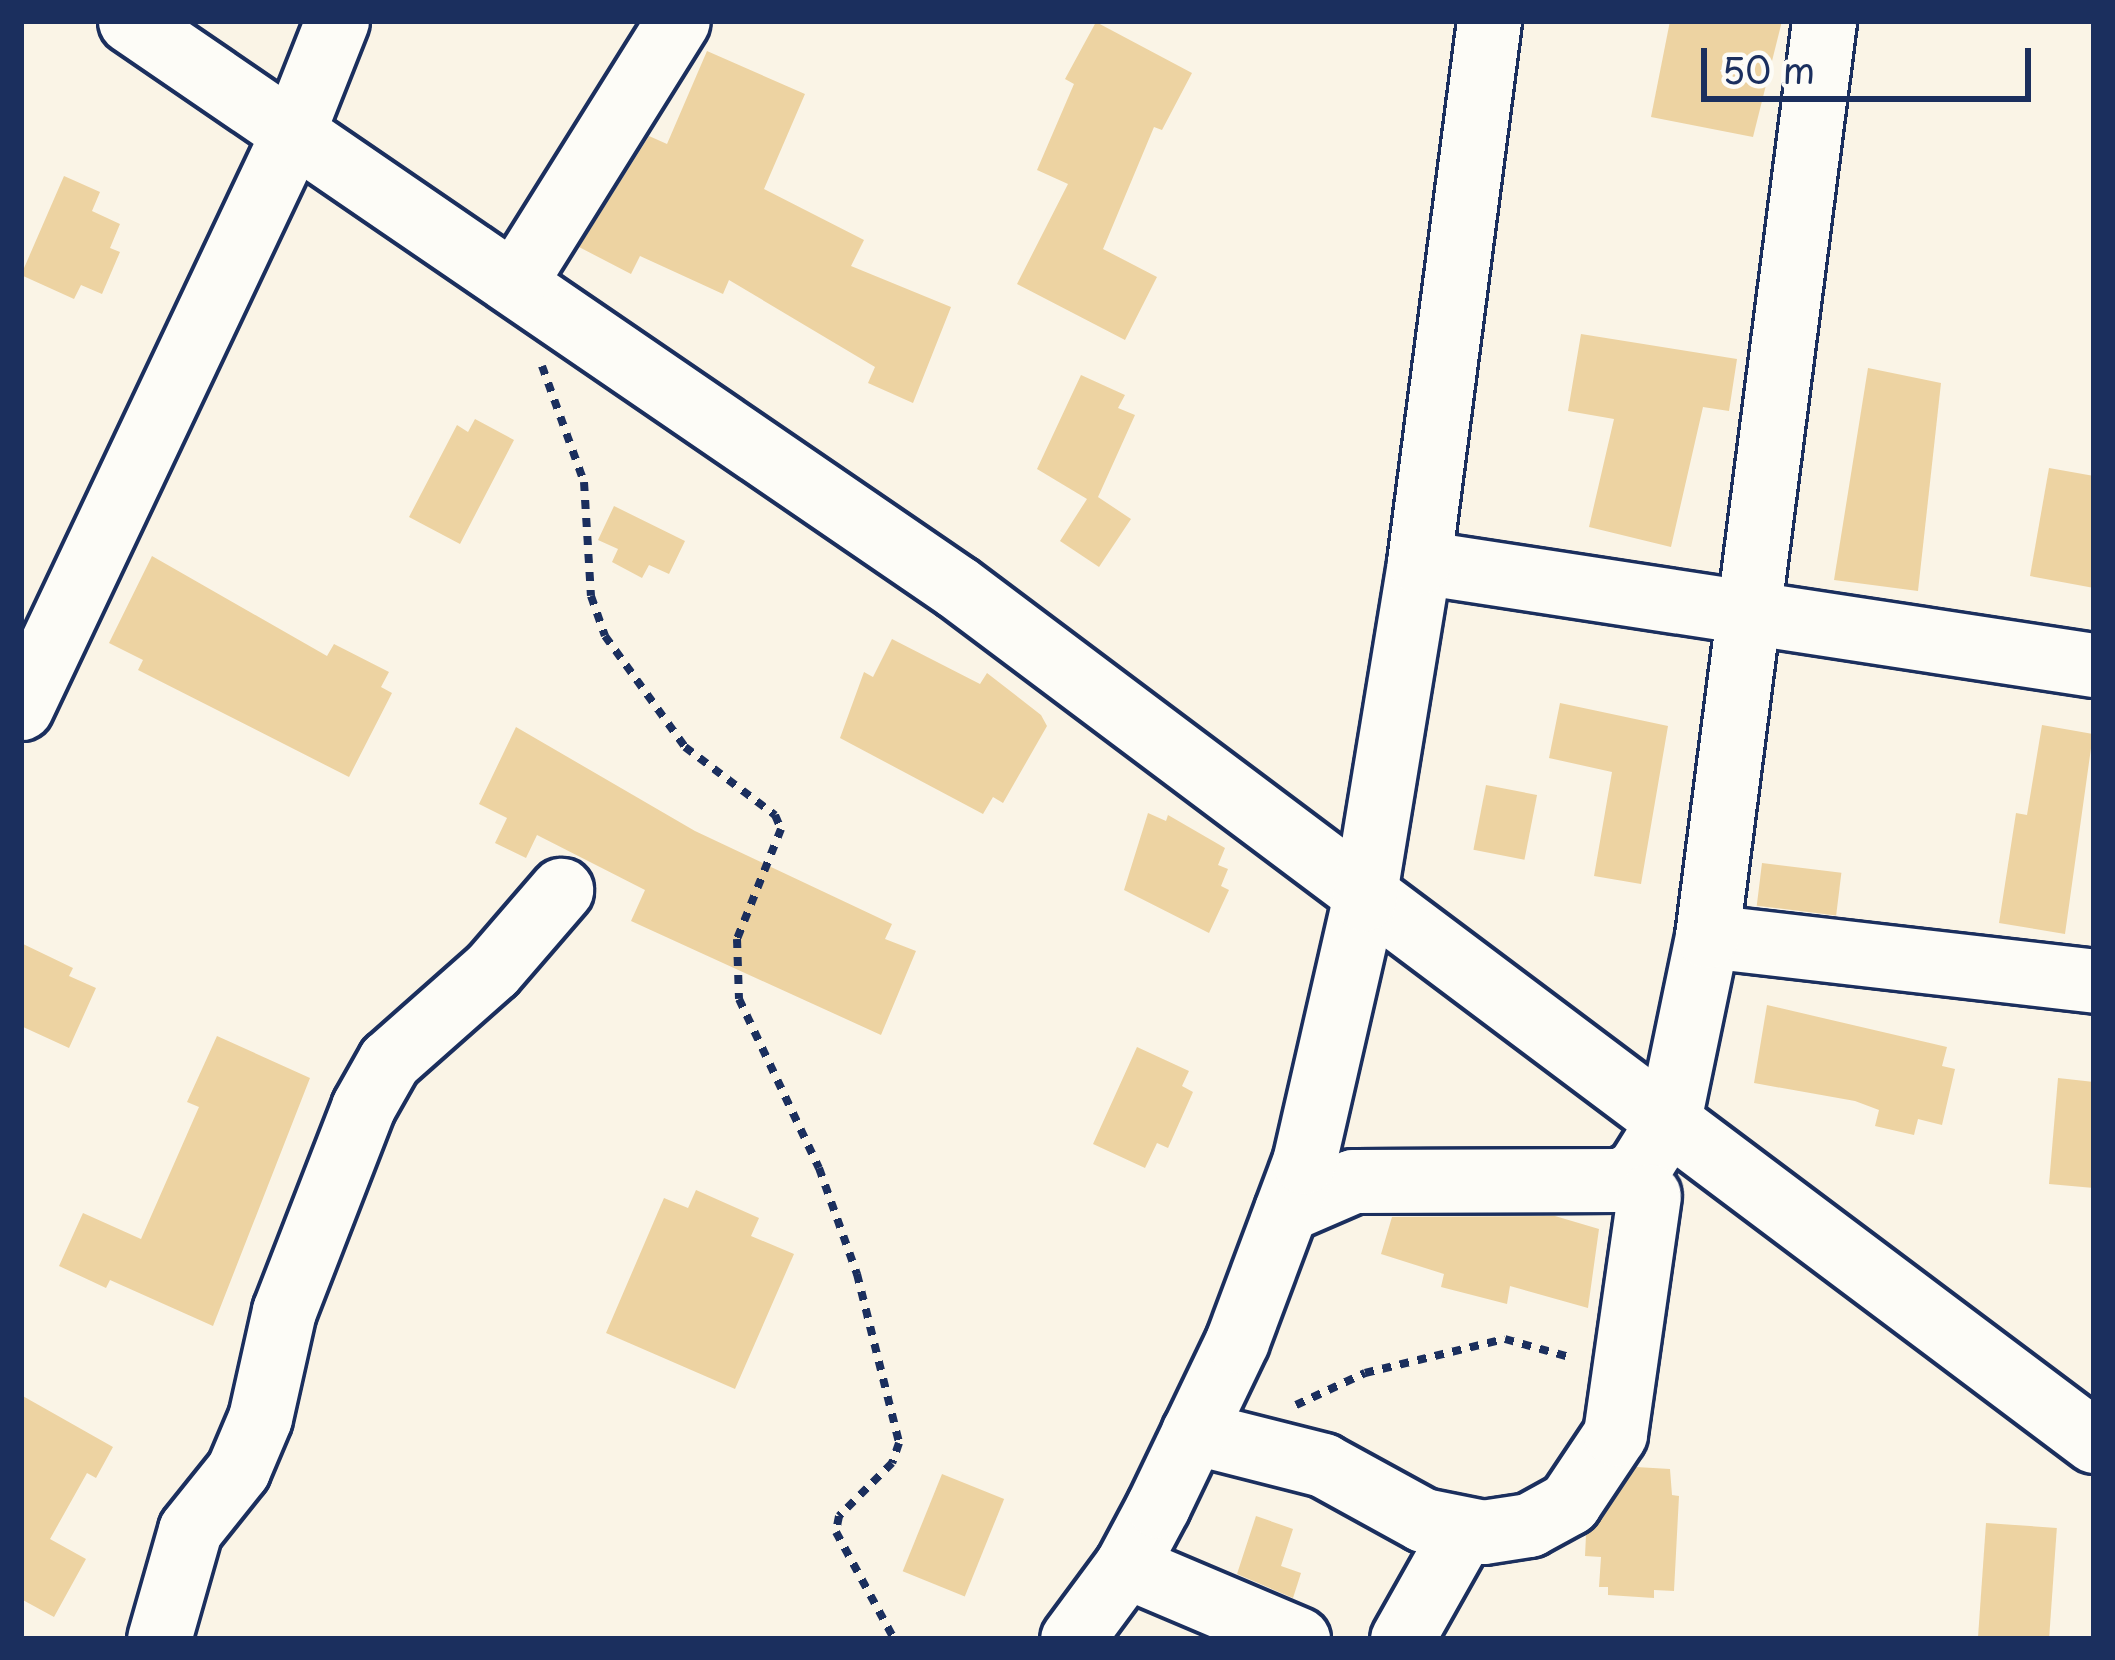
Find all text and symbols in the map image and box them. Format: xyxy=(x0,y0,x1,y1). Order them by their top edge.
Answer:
scale bar xyxy=(1707,24,2037,98)
text: 50 m xyxy=(1722,42,1815,96)

